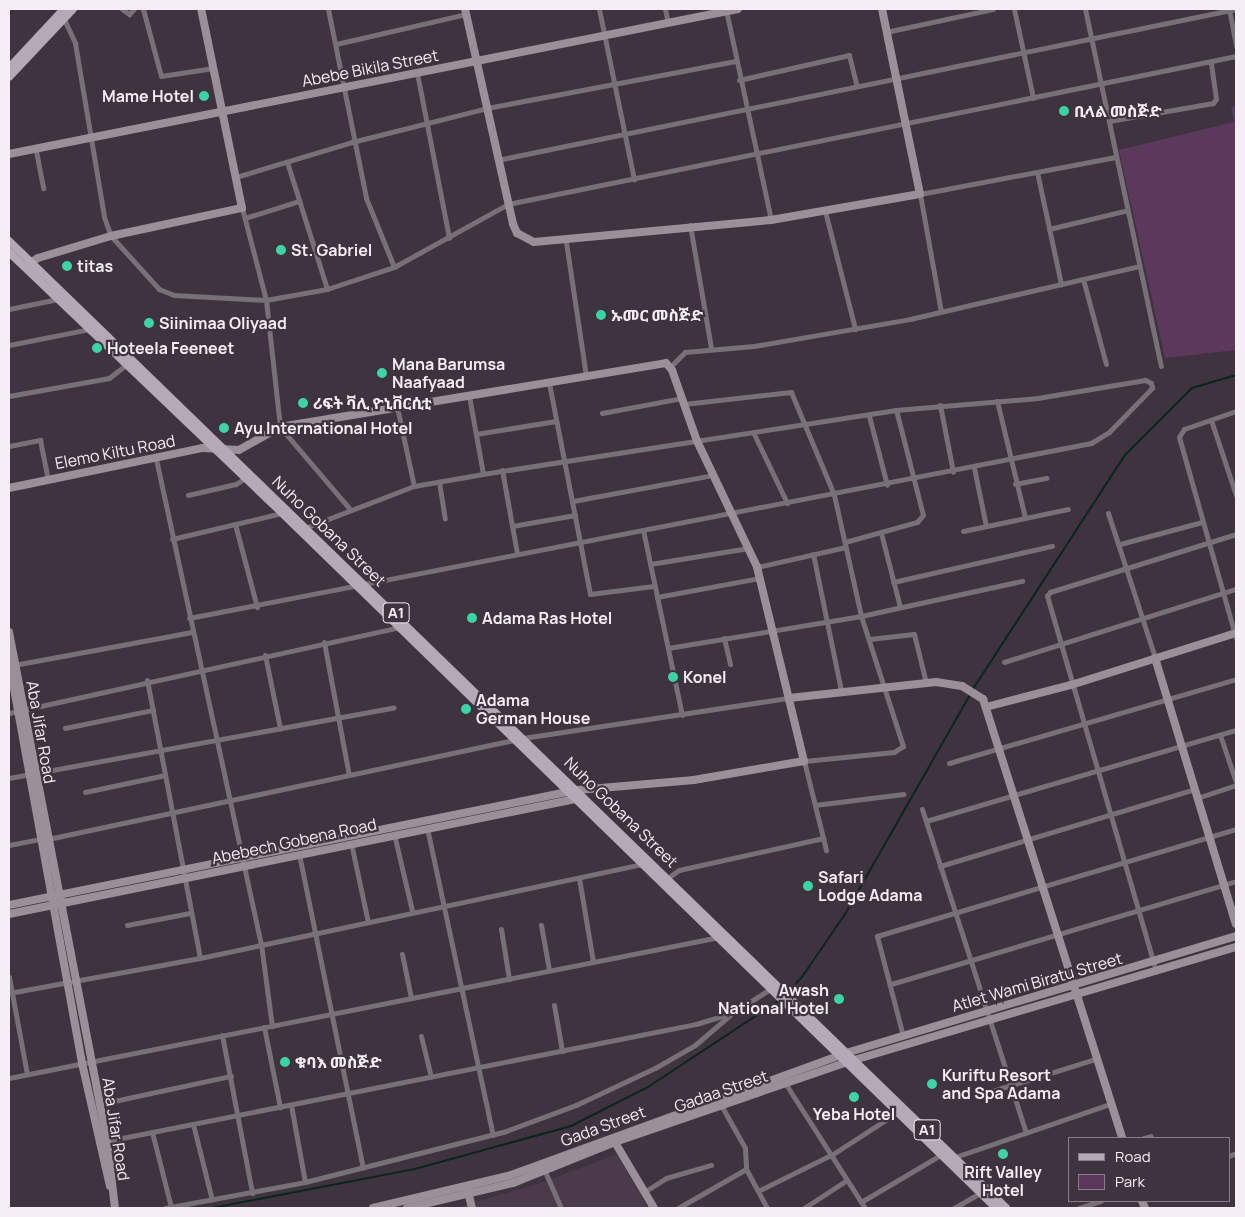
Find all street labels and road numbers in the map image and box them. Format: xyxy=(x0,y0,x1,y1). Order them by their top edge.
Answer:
street label: Abebe Bikila Street xyxy=(300,45,440,91)
street label: Elemo Kiltu Road xyxy=(53,431,177,473)
street label: Nuho Gobana Street xyxy=(268,472,390,590)
road number: A1 xyxy=(382,600,410,626)
street label: Aba Jifar Road xyxy=(23,679,59,785)
street label: Nuho Gobana Street xyxy=(560,753,682,871)
street label: Abebech Gobena Road xyxy=(210,814,378,868)
street label: Atlet Wami Biratu Street xyxy=(950,948,1124,1016)
street label: Gadaa Street xyxy=(672,1066,770,1116)
street label: Aba Jifar Road xyxy=(98,1076,134,1182)
street label: Gada Street xyxy=(558,1102,648,1150)
road number: A1 xyxy=(913,1118,941,1142)

